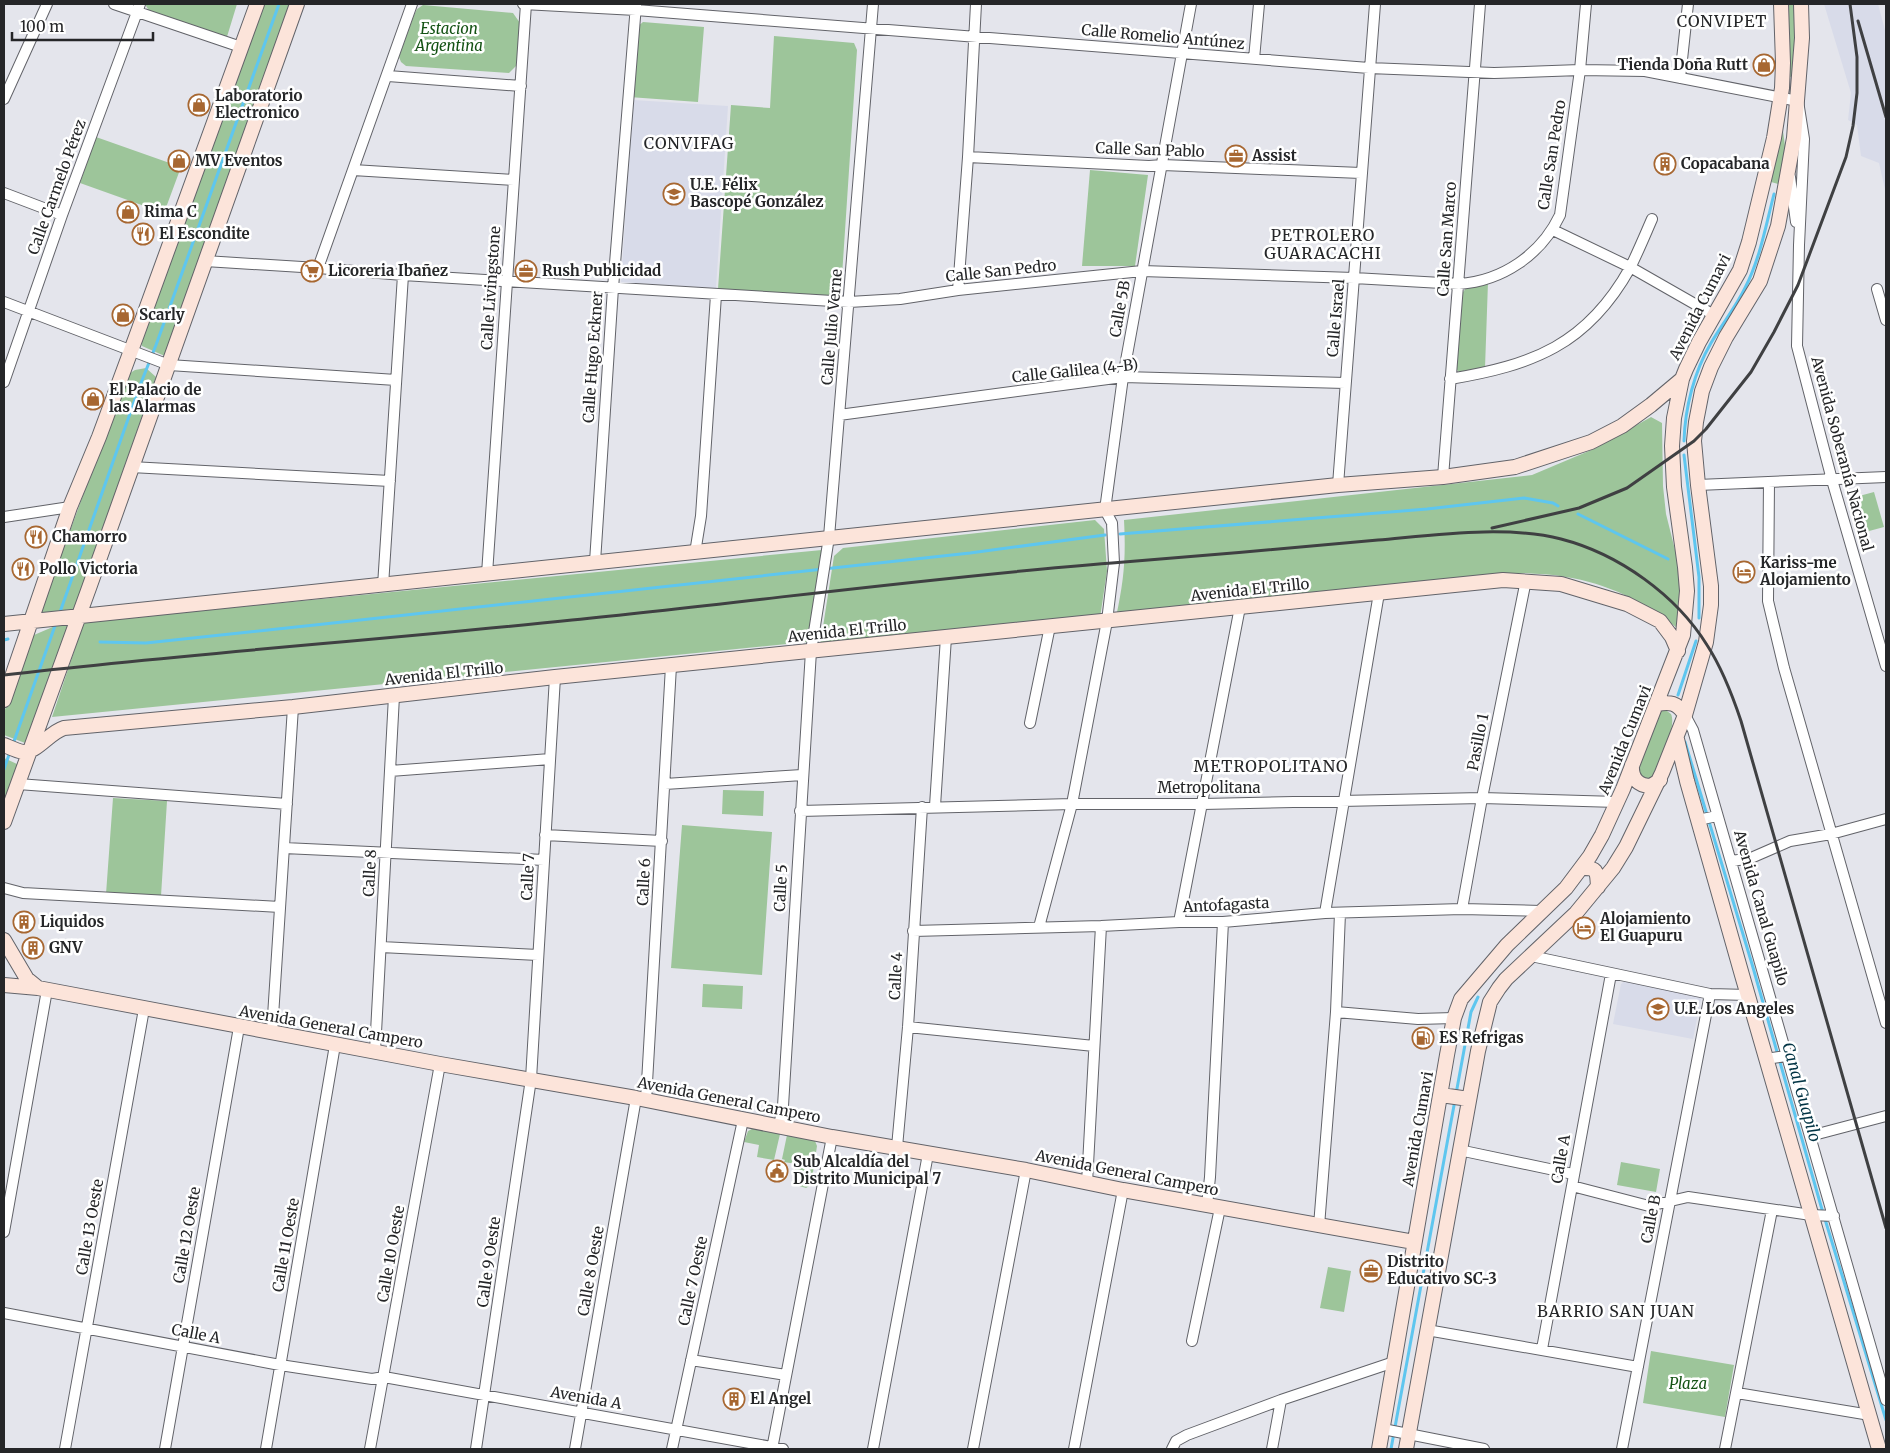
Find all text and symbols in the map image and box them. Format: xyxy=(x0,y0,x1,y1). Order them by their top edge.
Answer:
scale bar xyxy=(12,10,154,42)
district label: CONVIPET xyxy=(1677,11,1767,31)
text: 100 m xyxy=(20,17,64,36)
park label: Estacion Argentina xyxy=(414,19,483,55)
street label: Calle Romelio Antúnez xyxy=(1081,20,1245,53)
shop icon: Tienda Doña Rutt xyxy=(1752,53,1776,77)
place label: Tienda Doña Rutt xyxy=(1618,55,1748,74)
place label: Laboratorio Electronico xyxy=(215,86,302,122)
shop icon: Laboratorio Electronico xyxy=(187,93,211,117)
street label: Calle San Pedro xyxy=(1533,98,1570,211)
street label: Calle Carmelo Pérez xyxy=(23,117,90,257)
district label: CONVIFAG xyxy=(644,133,734,153)
street label: Calle San Pablo xyxy=(1095,138,1205,161)
office icon: Assist xyxy=(1224,144,1248,168)
place label: Assist xyxy=(1251,146,1297,165)
shop icon: MV Eventos xyxy=(167,149,191,173)
place label: MV Eventos xyxy=(195,151,283,170)
building icon: Copacabana xyxy=(1653,152,1677,176)
place label: Copacabana xyxy=(1681,154,1770,173)
place label: U.E. Félix Bascopé González xyxy=(690,175,824,211)
street label: Calle San Marco xyxy=(1433,181,1460,297)
school or university icon: U.E. Félix Bascopé González xyxy=(662,182,686,206)
shop icon: Rima C xyxy=(116,200,140,224)
place label: Rima C xyxy=(144,202,197,221)
restaurant icon: El Escondite xyxy=(131,222,155,246)
place label: El Escondite xyxy=(159,224,250,243)
street label: Calle Livingstone xyxy=(477,225,504,351)
district label: PETROLERO GUARACACHI xyxy=(1264,225,1382,263)
street label: Avenida Cumavi xyxy=(1664,250,1735,364)
street label: Calle San Pedro xyxy=(945,255,1057,286)
supermarket icon: Licoreria Ibañez xyxy=(300,259,324,283)
office icon: Rush Publicidad xyxy=(514,259,538,283)
place label: Licoreria Ibañez xyxy=(328,261,448,280)
place label: Rush Publicidad xyxy=(542,261,661,280)
street label: Calle Julio Verne xyxy=(817,268,846,386)
street label: Calle Israel xyxy=(1323,278,1348,358)
street label: Calle 5B xyxy=(1105,279,1134,339)
street label: Calle Hugo Eckner xyxy=(578,290,607,423)
shop icon: Scarly xyxy=(111,303,135,327)
place label: Scarly xyxy=(139,305,185,324)
street label: Calle Galilea (4-B) xyxy=(1011,354,1139,387)
street label: Avenida Soberanía Nacional xyxy=(1807,354,1878,554)
place label: El Palacio de las Alarmas xyxy=(109,380,201,416)
shop icon: El Palacio de las Alarmas xyxy=(81,387,105,411)
restaurant icon: Chamorro xyxy=(24,525,48,549)
place label: Chamorro xyxy=(52,527,127,546)
place label: Kariss-me Alojamiento xyxy=(1759,553,1851,589)
restaurant icon: Pollo Victoria xyxy=(11,557,35,581)
place label: Pollo Victoria xyxy=(39,559,138,578)
hotel icon: Kariss-me Alojamiento xyxy=(1732,560,1756,584)
street label: Avenida El Trillo xyxy=(1189,574,1310,605)
street label: Avenida El Trillo xyxy=(786,615,907,646)
street label: Avenida El Trillo xyxy=(383,658,504,689)
street label: Avenida Cumavi xyxy=(1594,682,1655,798)
street label: Pasillo 1 xyxy=(1463,711,1492,772)
district label: METROPOLITANO xyxy=(1193,756,1349,776)
street label: Metropolitana xyxy=(1157,778,1261,797)
street label: Avenida Canal Guapilo xyxy=(1730,827,1793,988)
street label: Calle 8 xyxy=(359,849,380,897)
street label: Calle 7 xyxy=(517,852,538,901)
street label: Calle 6 xyxy=(633,858,654,906)
street label: Calle 5 xyxy=(770,864,791,912)
street label: Antofagasta xyxy=(1181,893,1270,916)
place label: Alojamiento El Guapuru xyxy=(1599,909,1691,945)
building icon: Liquidos xyxy=(12,910,36,934)
place label: Liquidos xyxy=(40,912,104,931)
hotel icon: Alojamiento El Guapuru xyxy=(1572,916,1596,940)
building icon: GNV xyxy=(21,936,45,960)
place label: GNV xyxy=(49,938,83,957)
street label: Calle 4 xyxy=(885,952,906,1000)
school or university icon: U.E. Los Angeles xyxy=(1646,997,1670,1021)
place label: U.E. Los Angeles xyxy=(1674,999,1795,1018)
street label: Avenida General Campero xyxy=(237,1001,425,1052)
fuel station icon: ES Refrigas xyxy=(1411,1026,1435,1050)
place label: ES Refrigas xyxy=(1439,1028,1524,1047)
water label: Canal Guapilo xyxy=(1778,1040,1826,1144)
street label: Avenida Cumavi xyxy=(1398,1070,1437,1189)
street label: Avenida General Campero xyxy=(635,1072,823,1127)
street label: Calle A xyxy=(1547,1133,1574,1185)
street label: Avenida General Campero xyxy=(1033,1145,1221,1200)
place label: Sub Alcaldía del Distrito Municipal 7 xyxy=(793,1152,941,1188)
public building icon: Sub Alcaldía del Distrito Municipal 7 xyxy=(765,1159,789,1183)
street label: Calle 13 Oeste xyxy=(72,1177,107,1276)
street label: Calle 12 Oeste xyxy=(169,1185,204,1285)
street label: Calle B xyxy=(1637,1193,1664,1245)
street label: Calle 11 Oeste xyxy=(268,1196,303,1293)
street label: Calle 10 Oeste xyxy=(373,1204,408,1304)
street label: Calle 9 Oeste xyxy=(473,1215,504,1308)
street label: Calle 8 Oeste xyxy=(573,1224,608,1317)
street label: Calle 7 Oeste xyxy=(674,1234,711,1327)
place label: Distrito Educativo SC-3 xyxy=(1387,1252,1497,1288)
office icon: Distrito Educativo SC-3 xyxy=(1359,1259,1383,1283)
district label: BARRIO SAN JUAN xyxy=(1537,1301,1695,1321)
street label: Calle A xyxy=(170,1319,223,1348)
park label: Plaza xyxy=(1669,1374,1707,1393)
street label: Avenida A xyxy=(548,1382,624,1413)
building icon: El Angel xyxy=(722,1387,746,1411)
place label: El Angel xyxy=(750,1389,811,1408)

